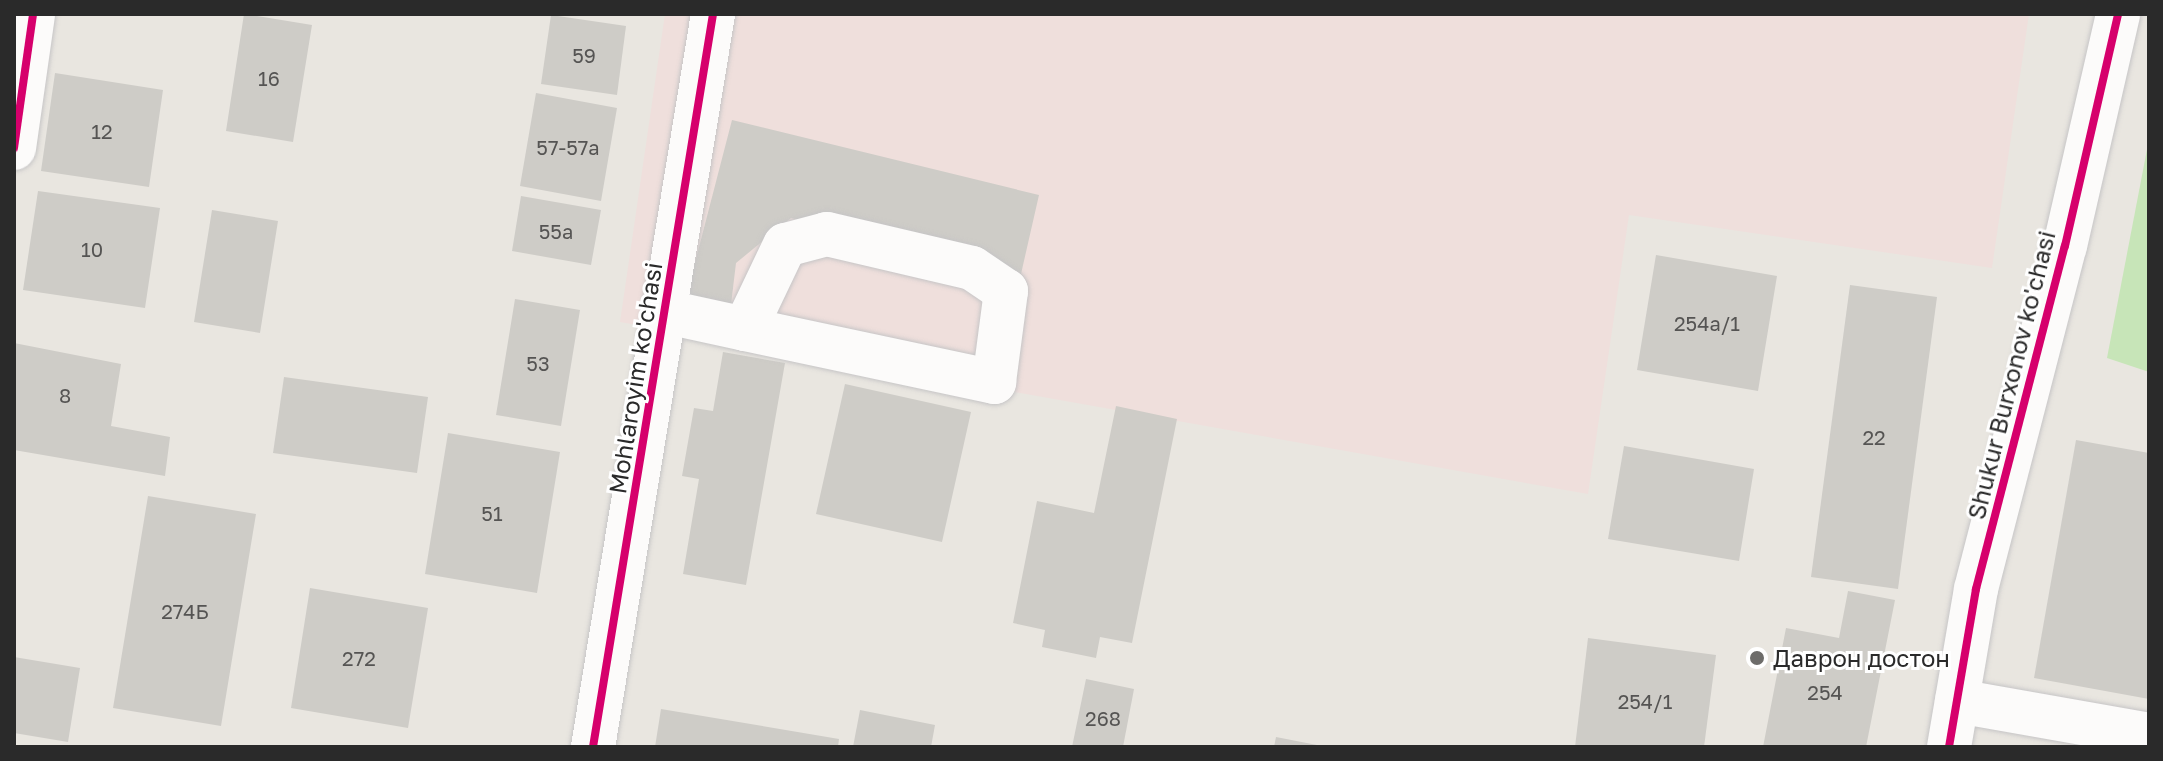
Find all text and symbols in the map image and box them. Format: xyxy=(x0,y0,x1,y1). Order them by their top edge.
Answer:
house number: 59 xyxy=(572,43,596,67)
house number: 16 xyxy=(258,66,280,90)
house number: 12 xyxy=(91,119,113,143)
house number: 57-57a xyxy=(536,135,600,159)
house number: 55a xyxy=(539,219,573,243)
street label: Shukur Burxonov ko'chasi xyxy=(1961,228,2061,522)
house number: 10 xyxy=(81,237,103,261)
street label: Mohlaroyim ko'chasi xyxy=(602,260,668,496)
house number: 254a/1 xyxy=(1674,311,1740,335)
house number: 53 xyxy=(526,351,550,375)
house number: 8 xyxy=(59,383,71,407)
house number: 22 xyxy=(1862,425,1886,449)
house number: 51 xyxy=(481,501,503,525)
house number: 274Б xyxy=(161,599,209,623)
place label: Даврон достон xyxy=(1773,644,1950,672)
house number: 272 xyxy=(342,646,376,670)
marker: Даврон достон xyxy=(1748,649,1766,667)
house number: 254 xyxy=(1807,680,1843,704)
house number: 254/1 xyxy=(1618,689,1672,713)
house number: 268 xyxy=(1085,706,1121,730)

